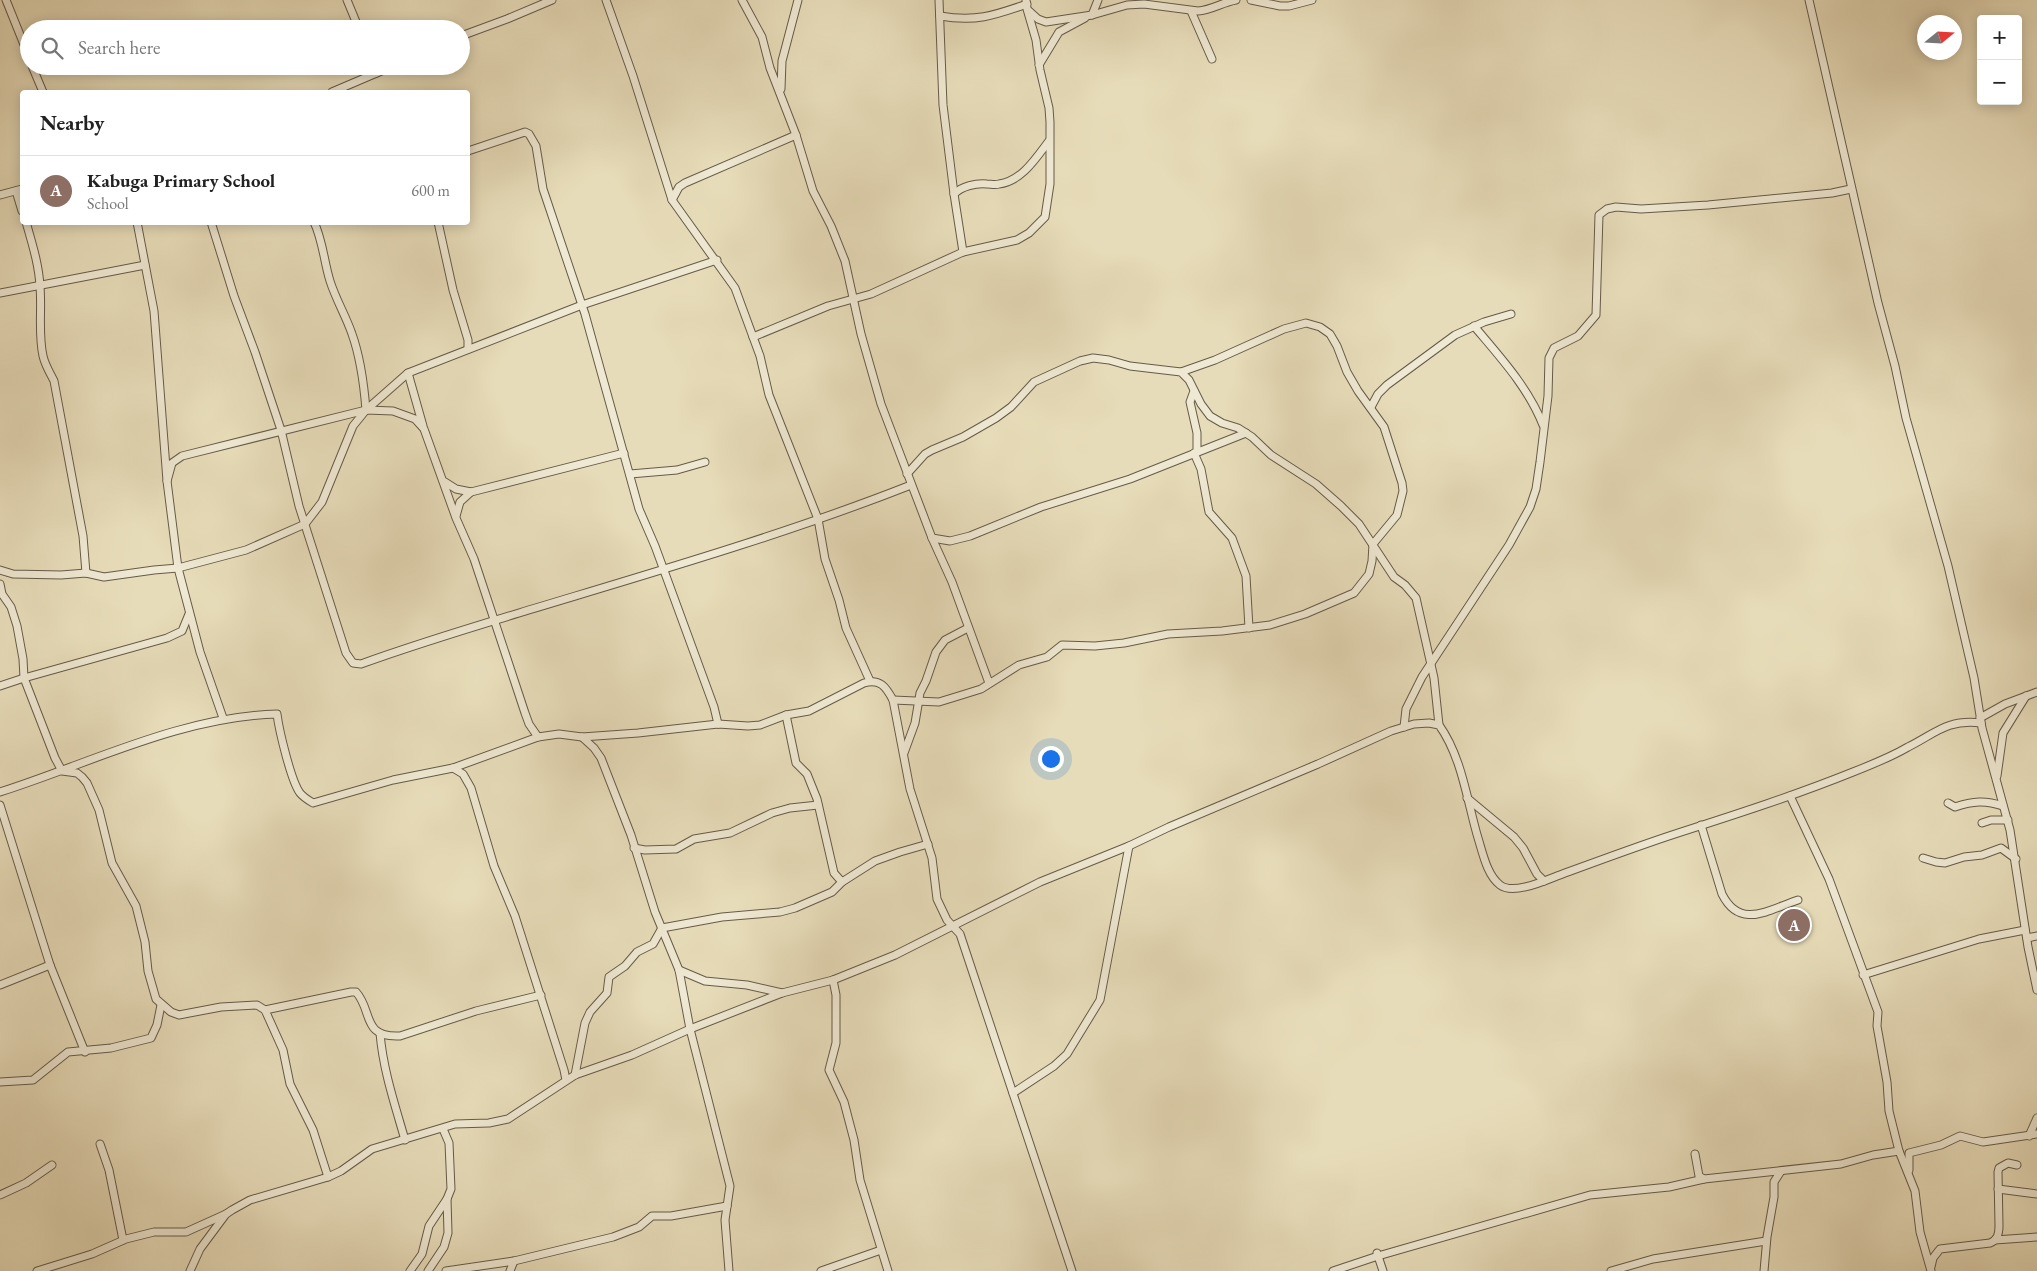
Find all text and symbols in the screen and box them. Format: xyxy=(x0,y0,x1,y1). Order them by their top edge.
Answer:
north arrow xyxy=(1917,15,1962,60)
map controls xyxy=(1977,15,2022,105)
button: + xyxy=(1977,15,2022,60)
search box xyxy=(20,20,470,75)
icon: search xyxy=(38,34,66,62)
text: Search here xyxy=(78,35,160,60)
button: − xyxy=(1977,60,2022,105)
text: Nearby xyxy=(40,109,104,136)
text: Kabuga Primary School xyxy=(87,168,275,193)
text: A xyxy=(50,180,62,201)
text: 600 m xyxy=(411,180,450,201)
text: School xyxy=(87,193,129,214)
your location xyxy=(1038,746,1064,772)
pin: A xyxy=(1778,906,1810,944)

